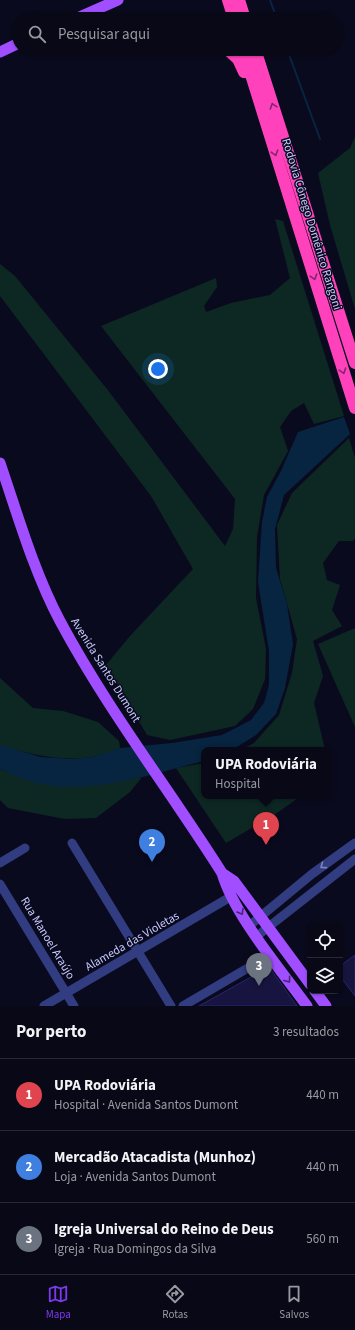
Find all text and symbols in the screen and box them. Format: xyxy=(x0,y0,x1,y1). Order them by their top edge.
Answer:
search box xyxy=(12,12,343,56)
icon: search xyxy=(26,23,48,45)
text: Pesquisar aqui xyxy=(58,24,150,45)
one-way arrow xyxy=(269,103,278,110)
street label: Rodovia Cônego Domênico Rangoni xyxy=(277,136,346,312)
one-way arrow xyxy=(271,149,279,156)
one-way arrow xyxy=(309,274,317,281)
your location xyxy=(148,359,168,379)
one-way arrow xyxy=(338,367,347,374)
street label: Avenida Santos Dumont xyxy=(66,615,145,726)
popup xyxy=(201,747,331,799)
text: UPA Rodoviária xyxy=(215,754,317,775)
text: Hospital xyxy=(215,775,260,793)
pin: 1 xyxy=(253,812,279,845)
pin: 2 xyxy=(139,829,165,862)
one-way arrow xyxy=(321,861,328,868)
street label: Rua Manoel Araújo xyxy=(16,894,79,983)
street label: Alameda das Violetas xyxy=(82,908,182,975)
one-way arrow xyxy=(237,908,244,915)
map controls xyxy=(307,922,343,994)
button: locate xyxy=(307,922,343,958)
pin: 3 xyxy=(246,953,272,986)
button: layers xyxy=(307,958,343,994)
one-way arrow xyxy=(283,976,290,983)
text: Por perto xyxy=(16,1020,86,1044)
text: 3 resultados xyxy=(273,1023,339,1041)
text: UPA Rodoviária xyxy=(54,1075,156,1096)
text: 1 xyxy=(26,1086,32,1104)
text: 440 m xyxy=(306,1086,339,1104)
text: Hospital · Avenida Santos Dumont xyxy=(54,1096,238,1114)
text: Mercadão Atacadista (Munhoz) xyxy=(54,1147,256,1168)
text: 2 xyxy=(26,1158,32,1176)
text: 440 m xyxy=(306,1158,339,1176)
text: Loja · Avenida Santos Dumont xyxy=(54,1168,216,1186)
text: Igreja Universal do Reino de Deus xyxy=(54,1219,274,1240)
text: 3 xyxy=(26,1230,32,1248)
text: 560 m xyxy=(306,1230,339,1248)
text: Igreja · Rua Domingos da Silva xyxy=(54,1240,216,1258)
tab: Mapa xyxy=(46,1283,71,1322)
tab: Rotas xyxy=(162,1283,188,1322)
tab: Salvos xyxy=(279,1283,309,1322)

